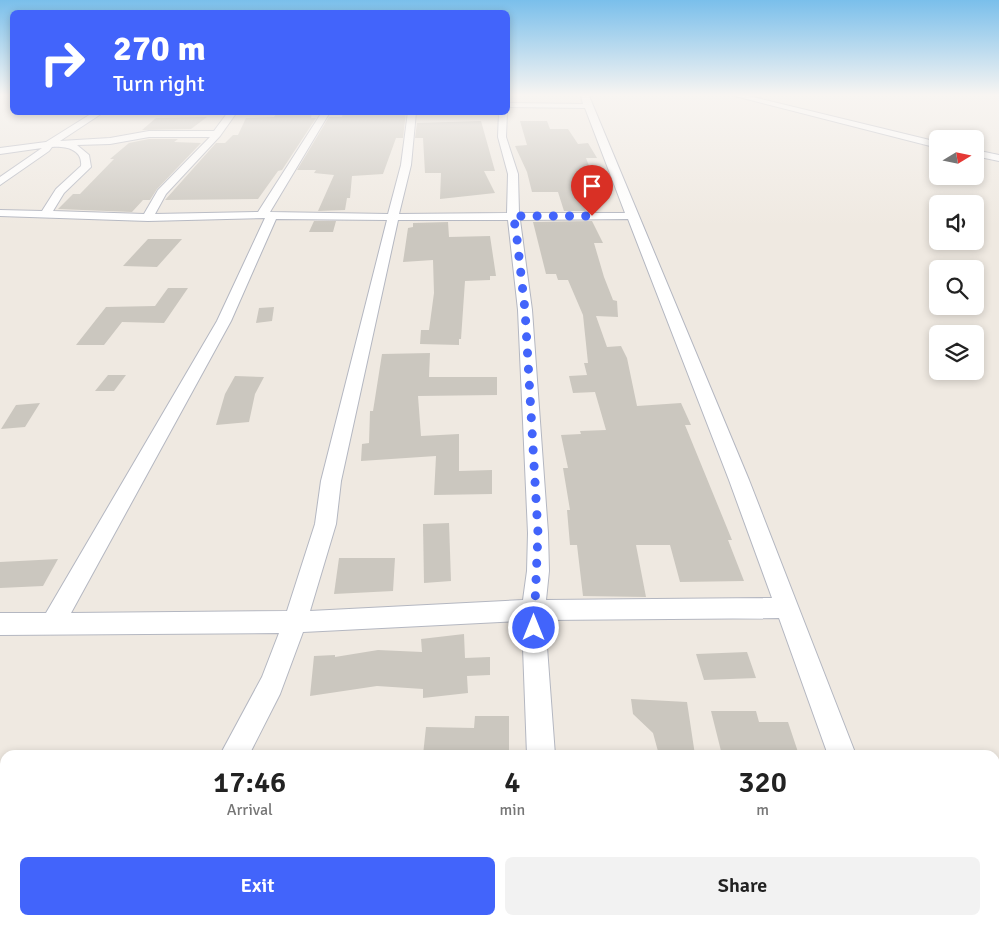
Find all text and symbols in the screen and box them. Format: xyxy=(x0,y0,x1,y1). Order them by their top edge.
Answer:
text: 270 m xyxy=(113,27,206,70)
icon: right xyxy=(30,30,95,95)
text: Turn right xyxy=(113,70,205,97)
north arrow xyxy=(929,130,984,185)
map controls xyxy=(929,130,984,380)
pin xyxy=(571,165,613,216)
icon: arrive xyxy=(578,172,606,200)
button: sound xyxy=(929,195,984,250)
button: search xyxy=(929,260,984,315)
button: layers xyxy=(929,325,984,380)
position arrow xyxy=(507,601,559,653)
text: 17:46 xyxy=(213,764,286,801)
text: 4 xyxy=(504,764,520,801)
text: 320 xyxy=(738,764,787,801)
text: Arrival xyxy=(227,800,273,820)
text: min xyxy=(499,800,525,820)
text: m xyxy=(756,800,769,820)
button: Exit xyxy=(20,857,495,915)
button: Share xyxy=(505,857,980,915)

